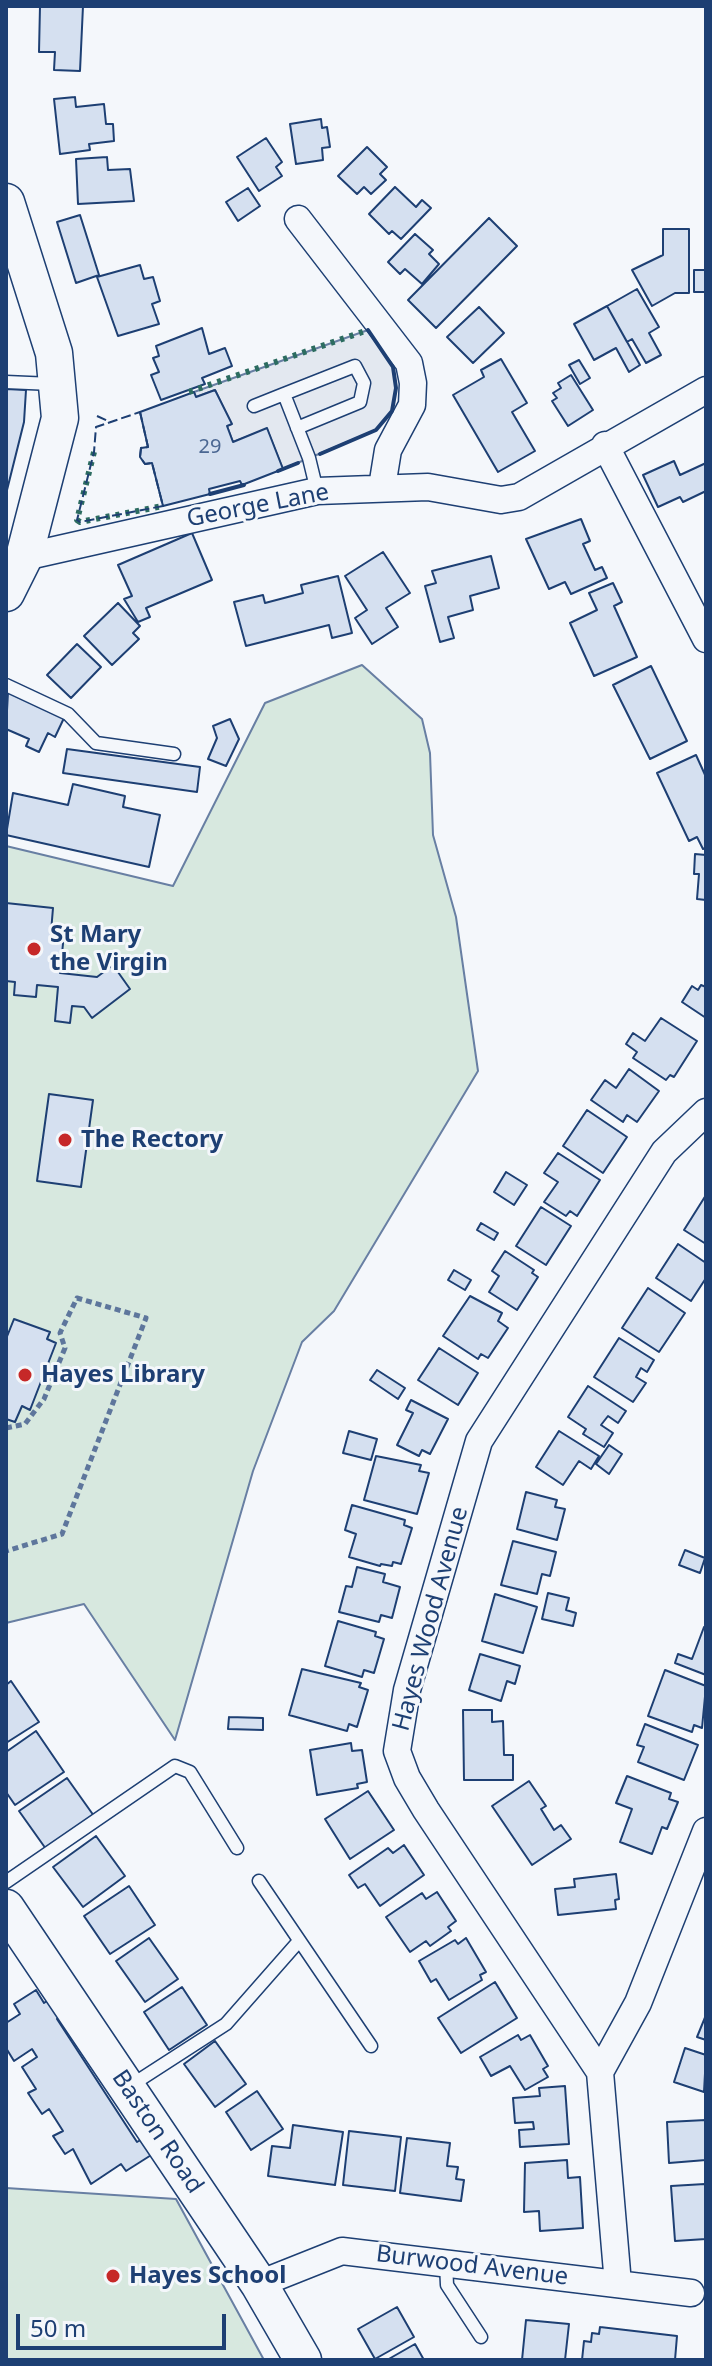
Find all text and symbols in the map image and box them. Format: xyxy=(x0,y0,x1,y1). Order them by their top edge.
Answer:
house number: 29 xyxy=(199,435,221,459)
street label: George Lane xyxy=(185,478,331,534)
place label: St Mary the Virgin xyxy=(50,921,168,977)
marker: St Mary the Virgin xyxy=(25,940,43,958)
place label: The Rectory xyxy=(81,1126,223,1154)
marker: The Rectory xyxy=(56,1131,74,1149)
place label: Hayes Library xyxy=(41,1361,205,1389)
marker: Hayes Library xyxy=(16,1366,34,1384)
street label: Hayes Wood Avenue xyxy=(387,1504,475,1734)
street label: Baston Road xyxy=(105,2065,209,2199)
street label: Burwood Avenue xyxy=(374,2240,570,2292)
place label: Hayes School xyxy=(129,2262,286,2290)
marker: Hayes School xyxy=(104,2267,122,2285)
scale bar xyxy=(20,2298,230,2348)
text: 50 m xyxy=(30,2311,86,2344)

